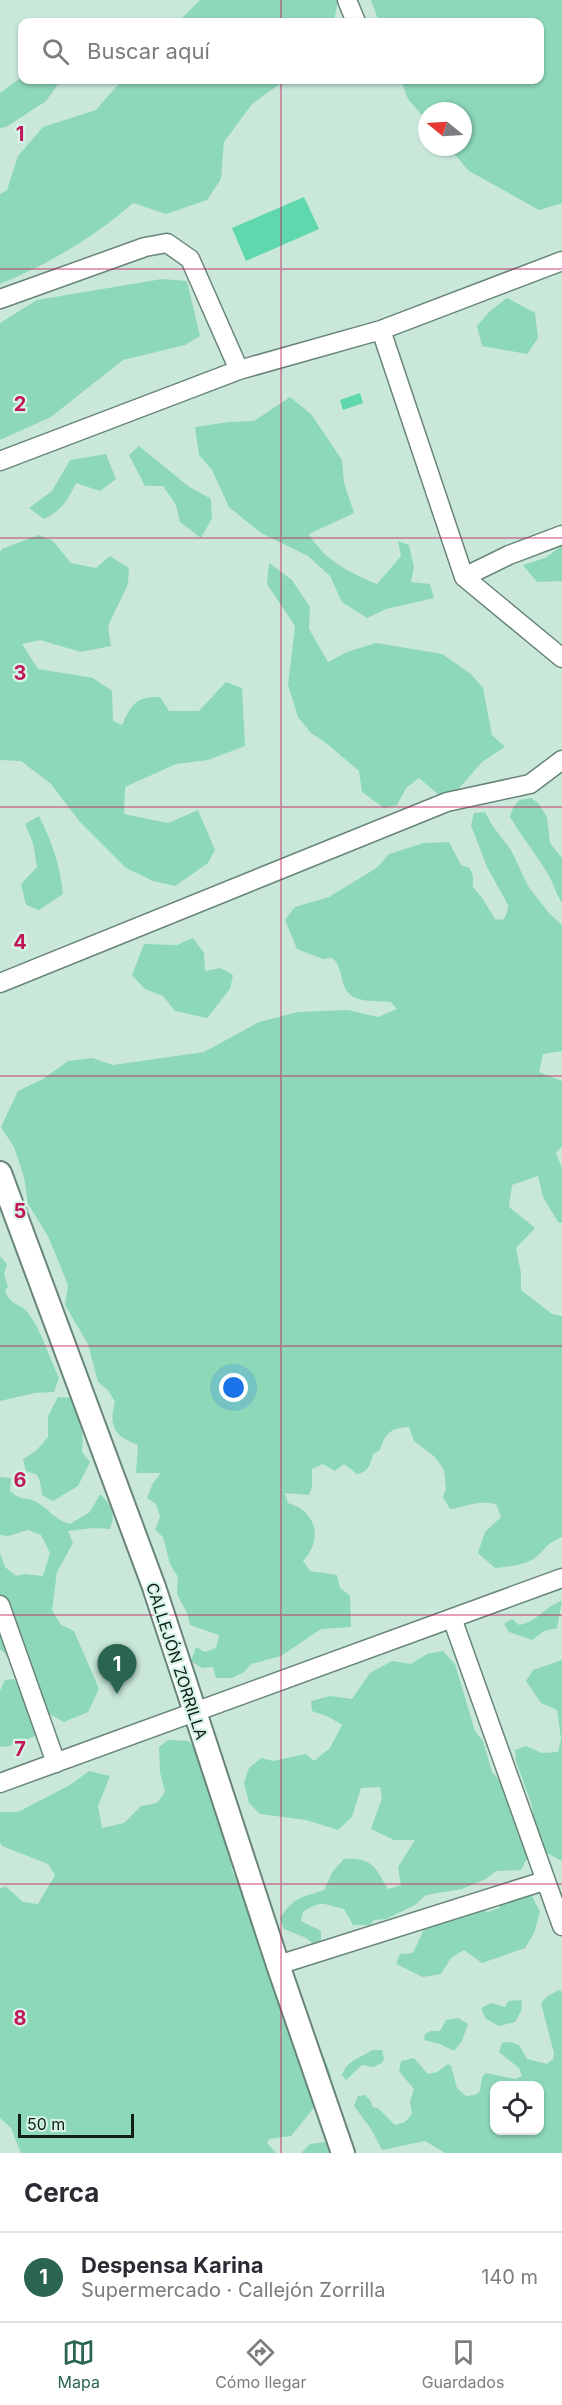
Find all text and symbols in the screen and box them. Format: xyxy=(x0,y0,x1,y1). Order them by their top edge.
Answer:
search box xyxy=(18,18,544,84)
icon: search xyxy=(39,35,72,68)
text: Buscar aquí xyxy=(87,38,210,64)
north arrow xyxy=(418,102,472,156)
text: 1 xyxy=(16,122,24,146)
text: 2 xyxy=(14,392,26,416)
text: 3 xyxy=(14,661,26,685)
text: 4 xyxy=(13,930,27,954)
text: 5 xyxy=(14,1199,26,1223)
your location xyxy=(219,1373,248,1402)
text: 6 xyxy=(14,1468,27,1492)
street label: CALLEJÓN ZORRILLA xyxy=(142,1580,212,1742)
pin: 1 xyxy=(98,1644,136,1694)
text: 7 xyxy=(14,1737,26,1761)
text: 8 xyxy=(13,2006,27,2030)
map controls xyxy=(490,2081,544,2135)
button: locate xyxy=(490,2081,544,2135)
scale bar xyxy=(18,2111,134,2138)
text: 50 m xyxy=(27,2114,65,2134)
text: Cerca xyxy=(24,2177,99,2208)
text: Despensa Karina xyxy=(81,2252,263,2278)
text: 1 xyxy=(39,2265,48,2289)
text: 140 m xyxy=(481,2265,538,2289)
text: Supermercado · Callejón Zorrilla xyxy=(81,2278,385,2302)
tab: Mapa xyxy=(58,2336,100,2392)
tab: Cómo llegar xyxy=(215,2336,306,2392)
tab: Guardados xyxy=(422,2336,504,2392)

